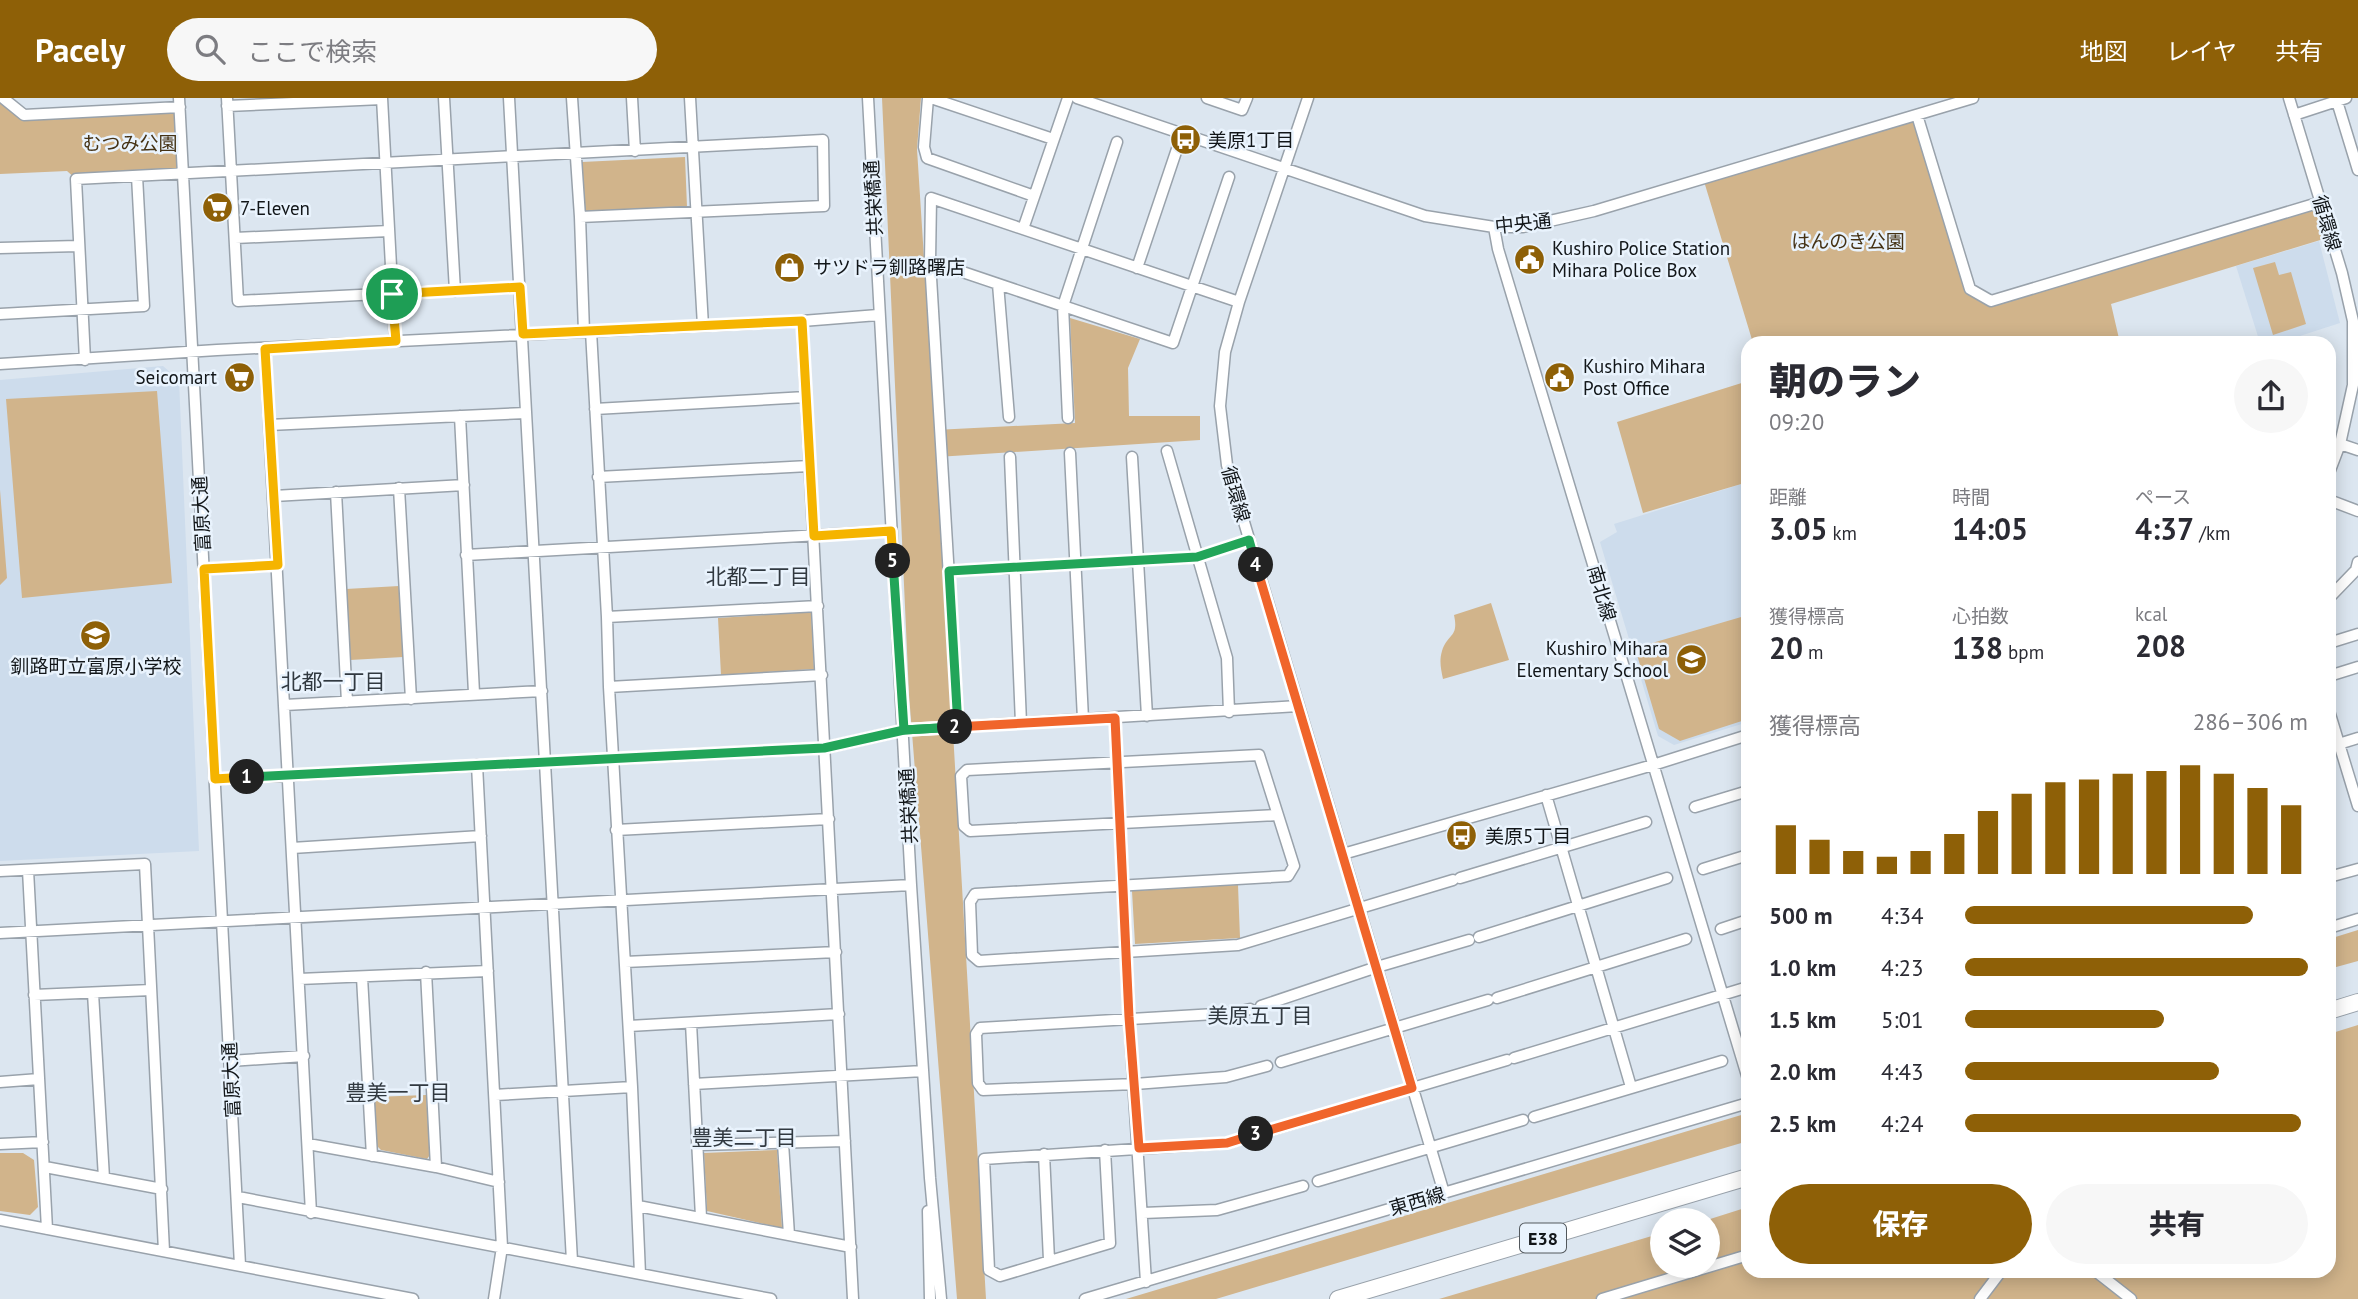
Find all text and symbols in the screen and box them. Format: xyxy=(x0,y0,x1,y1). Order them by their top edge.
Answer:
search box xyxy=(167,18,657,81)
text: Pacely xyxy=(35,28,125,71)
icon: search xyxy=(191,30,229,68)
text: ここで検索 xyxy=(247,35,377,68)
text: 地図 xyxy=(2080,36,2128,67)
text: レイヤ xyxy=(2166,36,2237,67)
text: 共有 xyxy=(2275,36,2323,67)
bus stop icon: 美原1丁目 xyxy=(1168,123,1202,157)
place label: 美原1丁目 xyxy=(1208,128,1294,152)
park label: むつみ公園 xyxy=(82,131,178,155)
street label: 共栄橋通 xyxy=(859,159,887,237)
supermarket icon: 7-Eleven xyxy=(200,191,234,225)
street label: 循環線 xyxy=(2308,192,2346,254)
place label: 7-Eleven xyxy=(240,196,310,220)
street label: 中央通 xyxy=(1493,208,1553,238)
park label: はんのき公園 xyxy=(1791,229,1905,253)
place label: Kushiro Police Station Mihara Police Box xyxy=(1552,236,1730,282)
public building icon: Kushiro Police Station Mihara Police Box xyxy=(1512,242,1546,276)
shop icon: サツドラ釧路曙店 xyxy=(773,250,807,284)
place label: サツドラ釧路曙店 xyxy=(813,255,965,279)
pin xyxy=(362,264,422,324)
icon: arrive xyxy=(373,275,411,313)
place label: Kushiro Mihara Post Office xyxy=(1583,354,1705,400)
text: 朝のラン xyxy=(1769,356,1921,405)
button: share xyxy=(2234,359,2308,433)
supermarket icon: Seicomart xyxy=(223,360,257,394)
public building icon: Kushiro Mihara Post Office xyxy=(1543,360,1577,394)
place label: Seicomart xyxy=(136,365,218,389)
text: 09:20 xyxy=(1769,407,1824,436)
street label: 循環線 xyxy=(1217,463,1255,525)
street label: 富原大通 xyxy=(187,475,215,553)
text: 距離 xyxy=(1769,485,1807,509)
text: 時間 xyxy=(1952,485,1990,509)
text: ペース xyxy=(2135,485,2191,509)
text: 3.05 xyxy=(1769,509,1827,548)
text: 14:05 xyxy=(1952,509,2028,548)
text: 4:37 xyxy=(2135,509,2194,548)
text: km xyxy=(1827,521,1857,545)
text: /km xyxy=(2194,521,2230,545)
pin: 5 xyxy=(876,544,910,578)
pin: 4 xyxy=(1238,547,1274,582)
text: 5 xyxy=(887,548,898,572)
text: 4 xyxy=(1250,552,1261,576)
street label: 南北線 xyxy=(1583,562,1621,624)
district label: 北都二丁目 xyxy=(706,563,811,590)
text: kcal xyxy=(2135,602,2167,626)
text: 獲得標高 xyxy=(1769,604,1845,628)
text: 心拍数 xyxy=(1952,604,2009,628)
school or university icon: 釧路町立富原小学校 xyxy=(79,618,113,652)
text: 208 xyxy=(2135,626,2186,665)
text: 20 xyxy=(1769,628,1803,667)
text: 138 xyxy=(1952,628,2003,667)
place label: Kushiro Mihara Elementary School xyxy=(1517,636,1668,682)
text: m xyxy=(1803,640,1824,664)
text: bpm xyxy=(2003,640,2044,664)
school or university icon: Kushiro Mihara Elementary School xyxy=(1674,642,1708,676)
place label: 釧路町立富原小学校 xyxy=(10,654,182,678)
district label: 北都一丁目 xyxy=(281,668,386,695)
text: 286–306 m xyxy=(2193,707,2308,736)
pin: 2 xyxy=(937,710,972,744)
text: 獲得標高 xyxy=(1769,711,1861,740)
text: 2 xyxy=(949,714,960,738)
pin: 1 xyxy=(230,760,264,794)
text: 1 xyxy=(241,764,252,788)
street label: 共栄橋通 xyxy=(894,767,922,845)
bus stop icon: 美原5丁目 xyxy=(1445,819,1479,853)
place label: 美原5丁目 xyxy=(1485,824,1571,848)
text: 500 m xyxy=(1769,901,1832,930)
text: 4:34 xyxy=(1881,901,1924,930)
text: 1.0 km xyxy=(1769,953,1836,982)
text: 4:23 xyxy=(1881,953,1924,982)
district label: 美原五丁目 xyxy=(1208,1002,1313,1029)
text: 1.5 km xyxy=(1769,1005,1836,1034)
text: 5:01 xyxy=(1881,1005,1924,1034)
street label: 富原大通 xyxy=(217,1041,245,1119)
text: 2.0 km xyxy=(1769,1057,1836,1086)
text: 4:43 xyxy=(1881,1057,1924,1086)
district label: 豊美一丁目 xyxy=(346,1079,451,1106)
text: 2.5 km xyxy=(1769,1109,1836,1138)
text: 4:24 xyxy=(1881,1109,1924,1138)
pin: 3 xyxy=(1238,1116,1274,1152)
text: 3 xyxy=(1250,1121,1261,1145)
district label: 豊美二丁目 xyxy=(692,1124,797,1151)
street label: 東西線 xyxy=(1386,1182,1448,1220)
button: 保存 xyxy=(1769,1184,2032,1264)
button: 共有 xyxy=(2046,1184,2308,1264)
map controls xyxy=(1650,1208,1720,1278)
button: layers xyxy=(1650,1208,1720,1278)
road number: E38 xyxy=(1520,1224,1566,1252)

